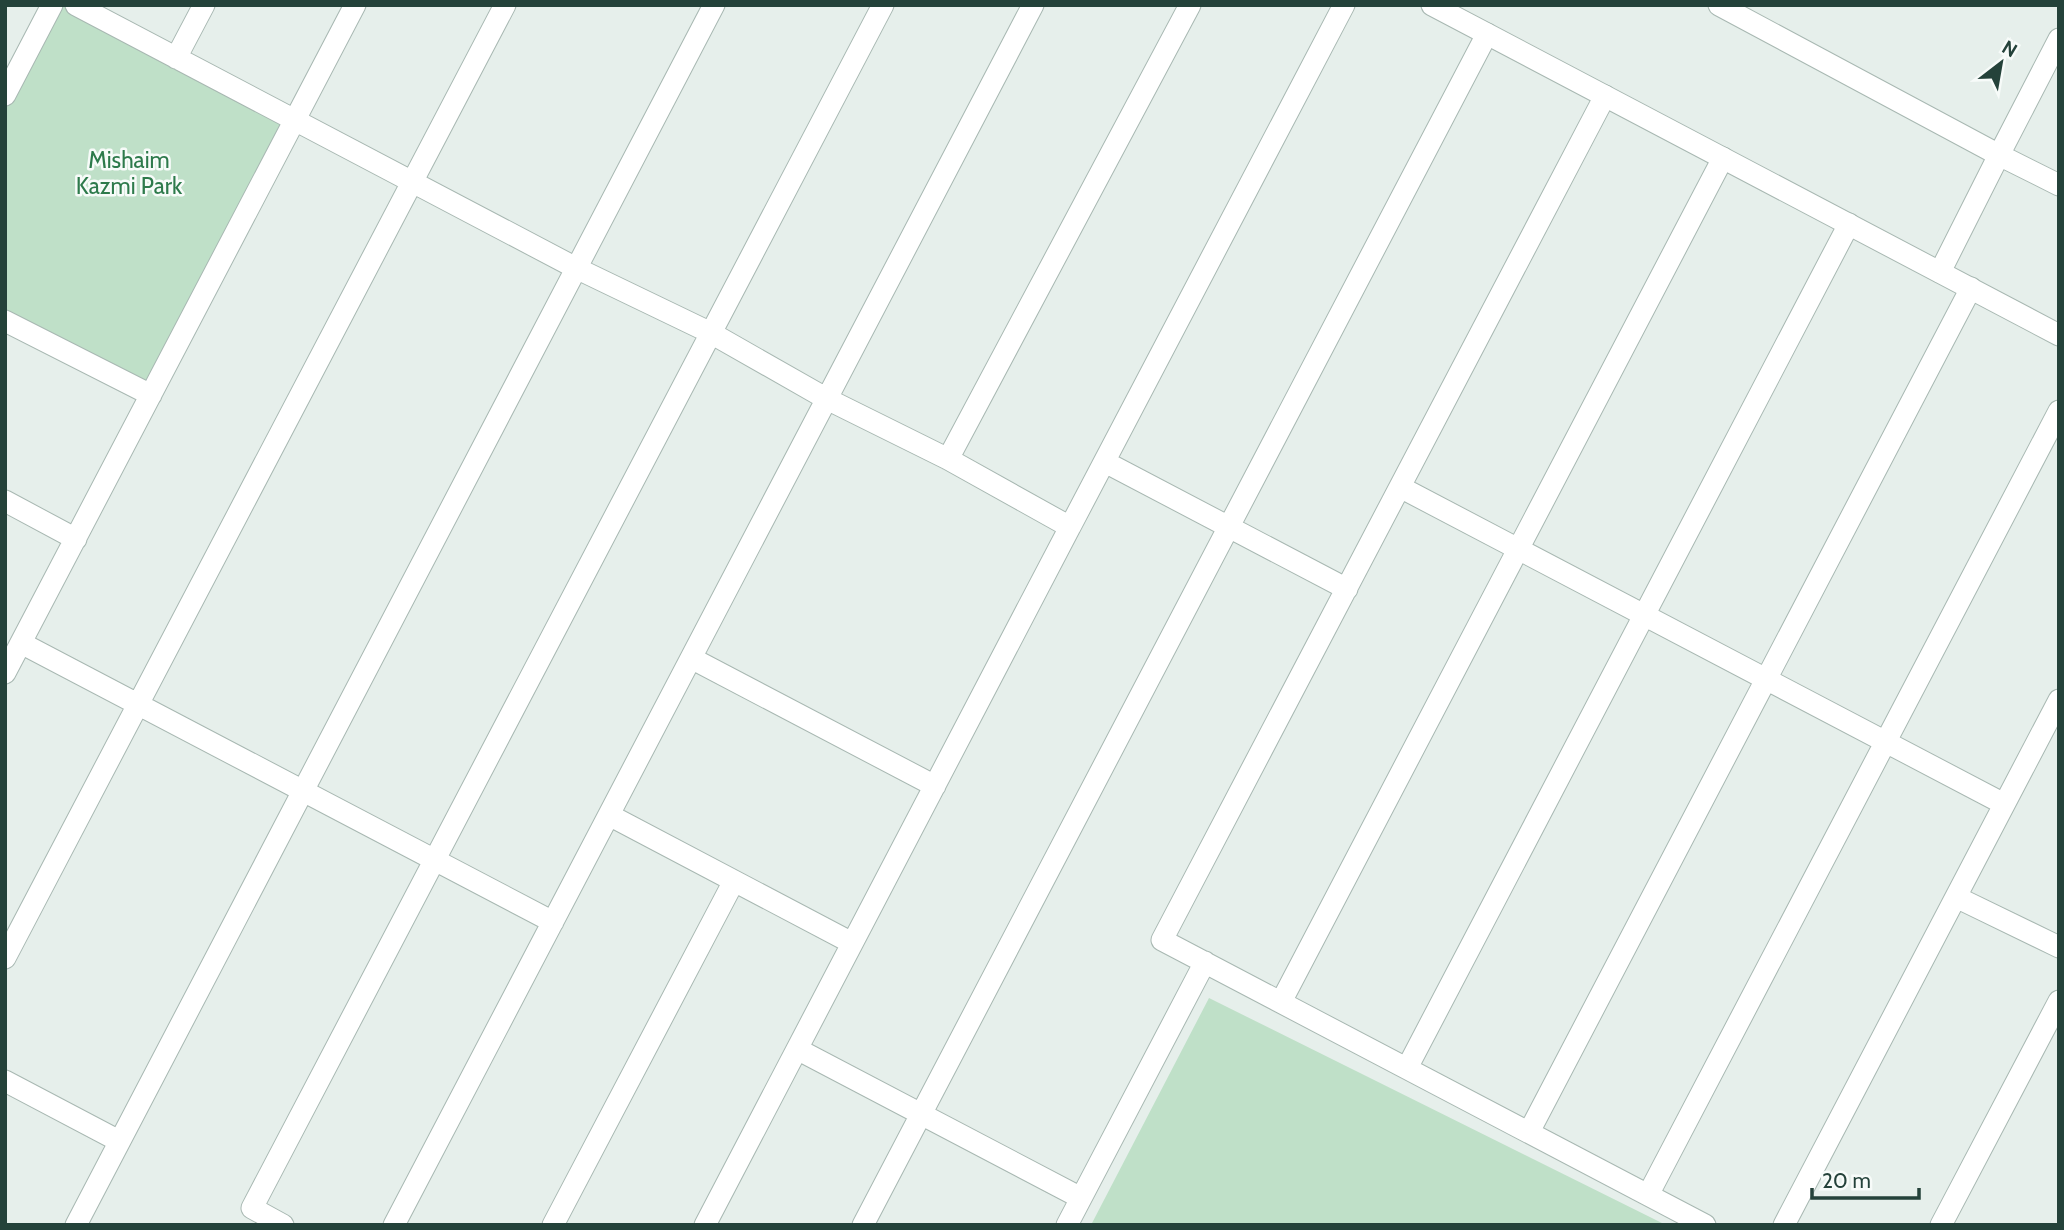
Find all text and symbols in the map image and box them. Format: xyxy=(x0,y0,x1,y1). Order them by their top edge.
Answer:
north arrow xyxy=(1966,28,2036,98)
text: N xyxy=(1998,36,2021,62)
park label: Mishaim Kazmi Park xyxy=(76,146,183,200)
scale bar xyxy=(1812,1156,1919,1200)
text: 20 m xyxy=(1822,1168,1871,1193)

